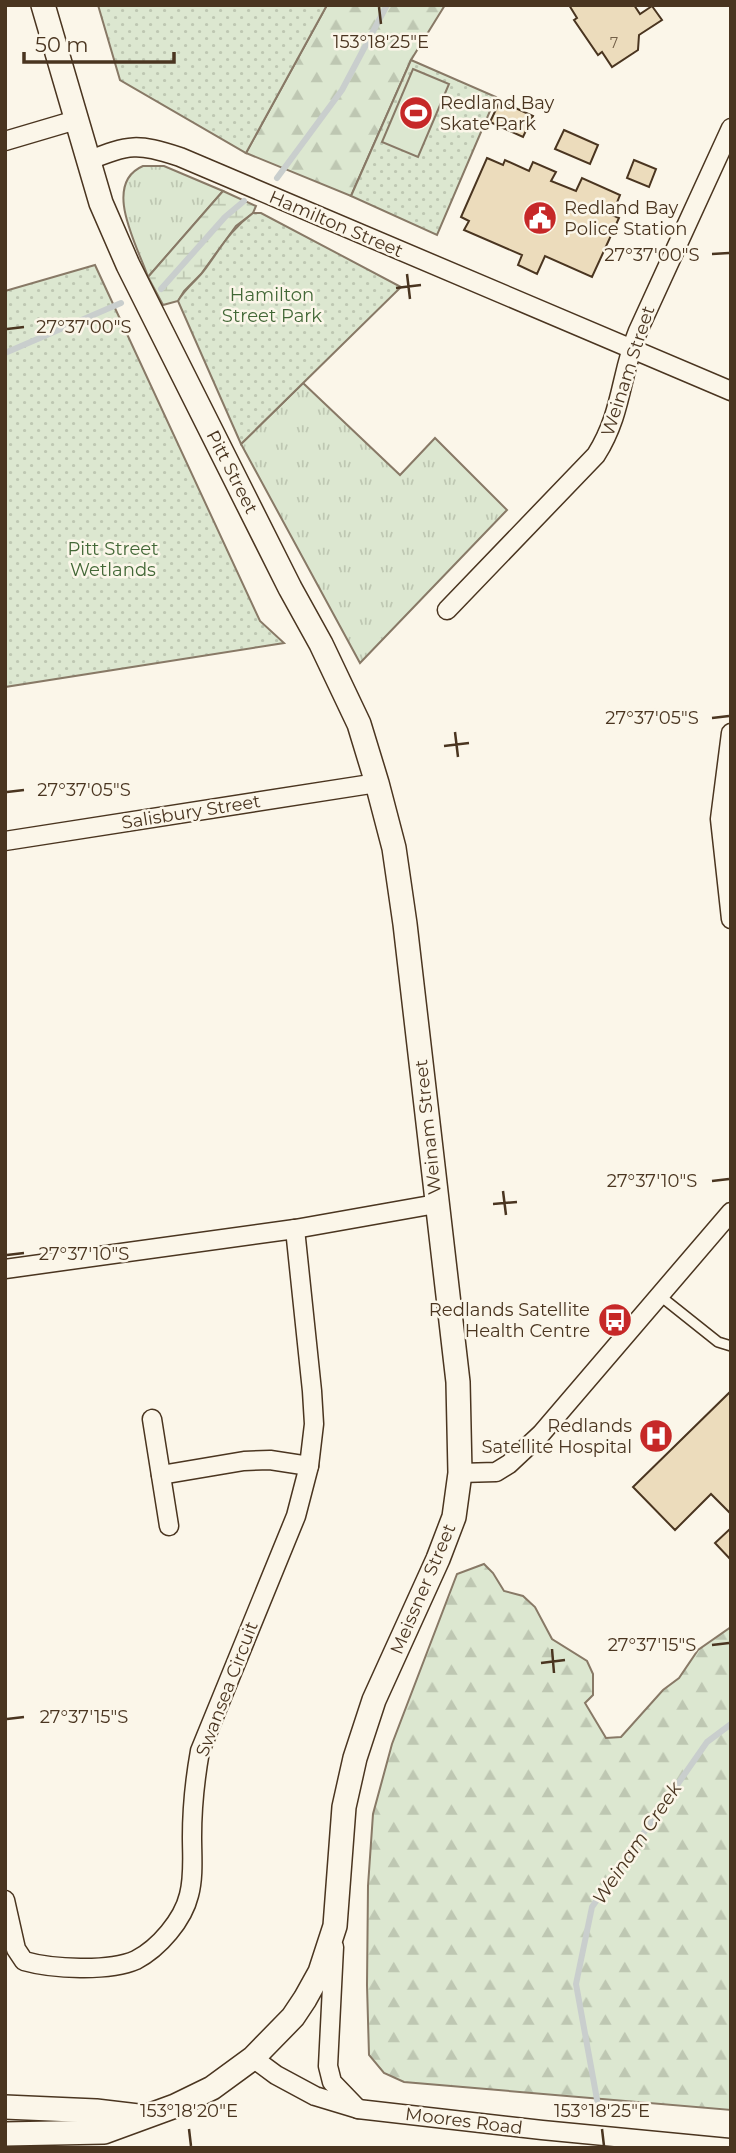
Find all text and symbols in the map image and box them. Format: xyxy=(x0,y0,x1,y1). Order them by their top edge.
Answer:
scale bar xyxy=(24,21,175,65)
text: 153°18'25"E xyxy=(333,31,429,53)
text: 50 m xyxy=(35,32,89,57)
house number: 7 xyxy=(610,34,618,52)
place label: Redland Bay Skate Park xyxy=(440,92,554,135)
sports icon: Redland Bay Skate Park xyxy=(397,94,435,132)
street label: Hamilton Street xyxy=(266,186,406,262)
place label: Redland Bay Police Station xyxy=(564,197,687,240)
public building icon: Redland Bay Police Station xyxy=(521,199,559,237)
text: 27°37'00"S xyxy=(604,244,700,266)
park label: Hamilton Street Park xyxy=(222,284,322,327)
street label: Weinam Street xyxy=(597,303,659,439)
text: 27°37'00"S xyxy=(36,316,132,338)
street label: Pitt Street xyxy=(202,426,262,518)
park label: Pitt Street Wetlands xyxy=(67,538,159,581)
text: 27°37'05"S xyxy=(605,707,699,729)
text: 27°37'05"S xyxy=(37,779,131,801)
street label: Salisbury Street xyxy=(120,790,262,834)
street label: Weinam Street xyxy=(410,1058,446,1196)
text: 27°37'10"S xyxy=(607,1170,697,1192)
text: 27°37'10"S xyxy=(39,1243,129,1265)
place label: Redlands Satellite Health Centre xyxy=(429,1299,590,1342)
bus stop icon: Redlands Satellite Health Centre xyxy=(596,1301,634,1339)
place label: Redlands Satellite Hospital xyxy=(482,1415,632,1458)
hospital icon: Redlands Satellite Hospital xyxy=(637,1417,675,1455)
street label: Meissner Street xyxy=(386,1520,460,1658)
street label: Swansea Circuit xyxy=(191,1618,263,1760)
text: 27°37'15"S xyxy=(608,1634,696,1656)
text: 27°37'15"S xyxy=(40,1706,128,1728)
water label: Weinam Creek xyxy=(588,1777,687,1908)
text: 153°18'20"E xyxy=(140,2100,238,2122)
text: 153°18'25"E xyxy=(554,2100,650,2122)
street label: Moores Road xyxy=(404,2103,524,2139)

